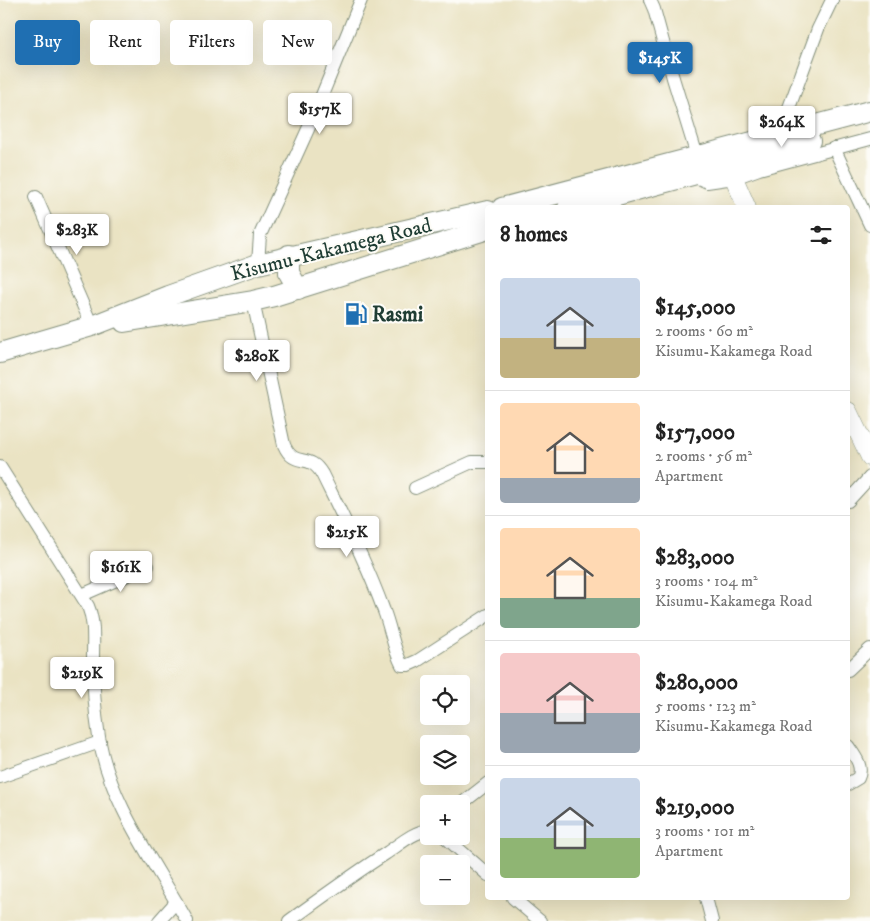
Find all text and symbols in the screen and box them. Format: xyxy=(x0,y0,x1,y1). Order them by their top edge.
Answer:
chip: Buy xyxy=(15,20,80,65)
chip: Rent xyxy=(90,20,160,65)
chip: Filters xyxy=(170,20,253,65)
chip: New xyxy=(263,20,332,65)
pin: $145K xyxy=(625,42,695,84)
text: $145K xyxy=(639,48,681,68)
pin: $157K xyxy=(285,92,355,135)
text: $157K xyxy=(299,99,341,119)
pin: $264K xyxy=(747,106,817,148)
text: $264K xyxy=(759,112,805,132)
street label: Kisumu-Kakamega Road xyxy=(228,212,435,288)
pin: $283K xyxy=(42,214,112,256)
text: $283K xyxy=(56,220,98,240)
icon: filters xyxy=(807,221,835,249)
text: 8 homes xyxy=(500,222,568,248)
text: $145,000 xyxy=(655,295,735,321)
icon: home xyxy=(540,298,600,358)
fuel station icon: Rasmi xyxy=(343,301,369,327)
place label: Rasmi xyxy=(372,302,424,328)
text: 2 rooms · 60 m² xyxy=(655,321,753,341)
pin: $280K xyxy=(222,340,292,382)
text: Kisumu-Kakamega Road xyxy=(655,341,812,361)
text: $280K xyxy=(235,346,279,366)
text: $157,000 xyxy=(655,420,735,446)
icon: home xyxy=(540,423,600,483)
text: 2 rooms · 56 m² xyxy=(655,446,752,466)
text: Apartment xyxy=(655,466,723,486)
pin: $215K xyxy=(312,516,382,558)
text: $215K xyxy=(326,522,368,542)
text: $283,000 xyxy=(655,545,735,571)
icon: home xyxy=(540,548,600,608)
pin: $161K xyxy=(86,550,156,593)
text: $161K xyxy=(101,557,141,577)
text: 3 rooms · 104 m² xyxy=(655,571,758,591)
text: Kisumu-Kakamega Road xyxy=(655,591,812,611)
pin: $219K xyxy=(47,656,117,699)
text: $219K xyxy=(61,663,103,683)
text: $280,000 xyxy=(655,670,738,696)
icon: home xyxy=(540,673,600,733)
map controls xyxy=(420,675,470,905)
button: locate xyxy=(420,675,470,725)
text: 5 rooms · 123 m² xyxy=(655,696,756,716)
text: Kisumu-Kakamega Road xyxy=(655,716,812,736)
button: layers xyxy=(420,735,470,785)
button: + xyxy=(420,795,470,845)
text: $219,000 xyxy=(655,795,734,821)
icon: home xyxy=(540,798,600,858)
text: 3 rooms · 101 m² xyxy=(655,821,754,841)
text: Apartment xyxy=(655,841,723,861)
button: − xyxy=(420,855,470,905)

